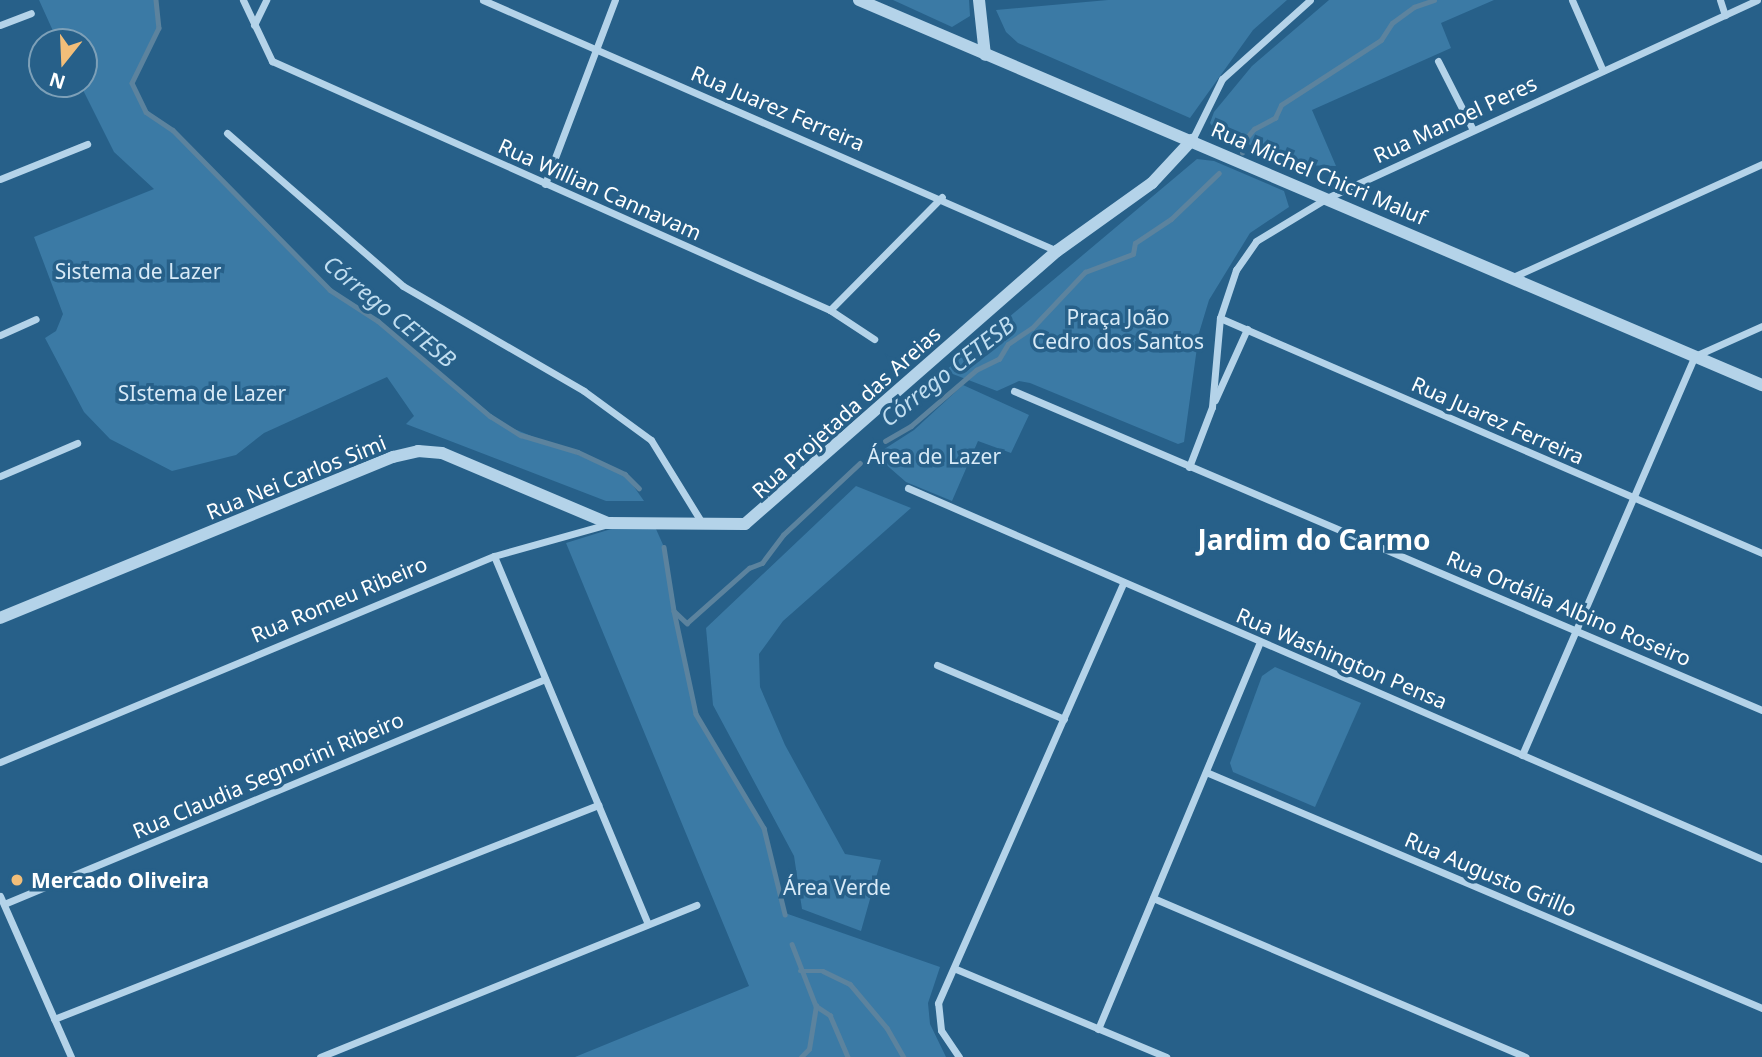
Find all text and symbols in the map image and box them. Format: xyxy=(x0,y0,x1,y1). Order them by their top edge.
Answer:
north arrow xyxy=(28,28,98,98)
street label: Rua Juarez Ferreira xyxy=(687,60,869,156)
text: N xyxy=(46,66,69,96)
street label: Rua Manoel Peres xyxy=(1369,70,1541,168)
street label: Rua Michel Chicri Maluf xyxy=(1208,116,1430,230)
street label: Rua Willian Cannavam xyxy=(495,133,705,245)
water label: Córrego CETESB xyxy=(318,249,462,373)
park label: Sistema de Lazer xyxy=(55,258,221,284)
park label: Praça João Cedro dos Santos xyxy=(1032,304,1204,354)
water label: Córrego CETESB xyxy=(875,310,1019,432)
street label: Rua Projetada das Areias xyxy=(747,321,945,503)
street label: Rua Juarez Ferreira xyxy=(1408,371,1588,469)
park label: SIstema de Lazer xyxy=(118,380,286,406)
street label: Rua Nei Carlos Simi xyxy=(203,429,389,525)
park label: Área de Lazer xyxy=(867,443,1001,469)
district label: Jardim do Carmo xyxy=(1197,522,1431,556)
street label: Rua Ordália Albino Roseiro xyxy=(1443,545,1695,671)
street label: Rua Romeu Ribeiro xyxy=(247,551,431,647)
street label: Rua Washington Pensa xyxy=(1233,602,1451,714)
street label: Rua Claudia Segnorini Ribeiro xyxy=(129,706,407,844)
street label: Rua Augusto Grillo xyxy=(1401,826,1581,922)
place label: Mercado Oliveira xyxy=(31,867,209,893)
marker: Mercado Oliveira xyxy=(9,872,25,888)
park label: Área Verde xyxy=(783,874,891,900)

